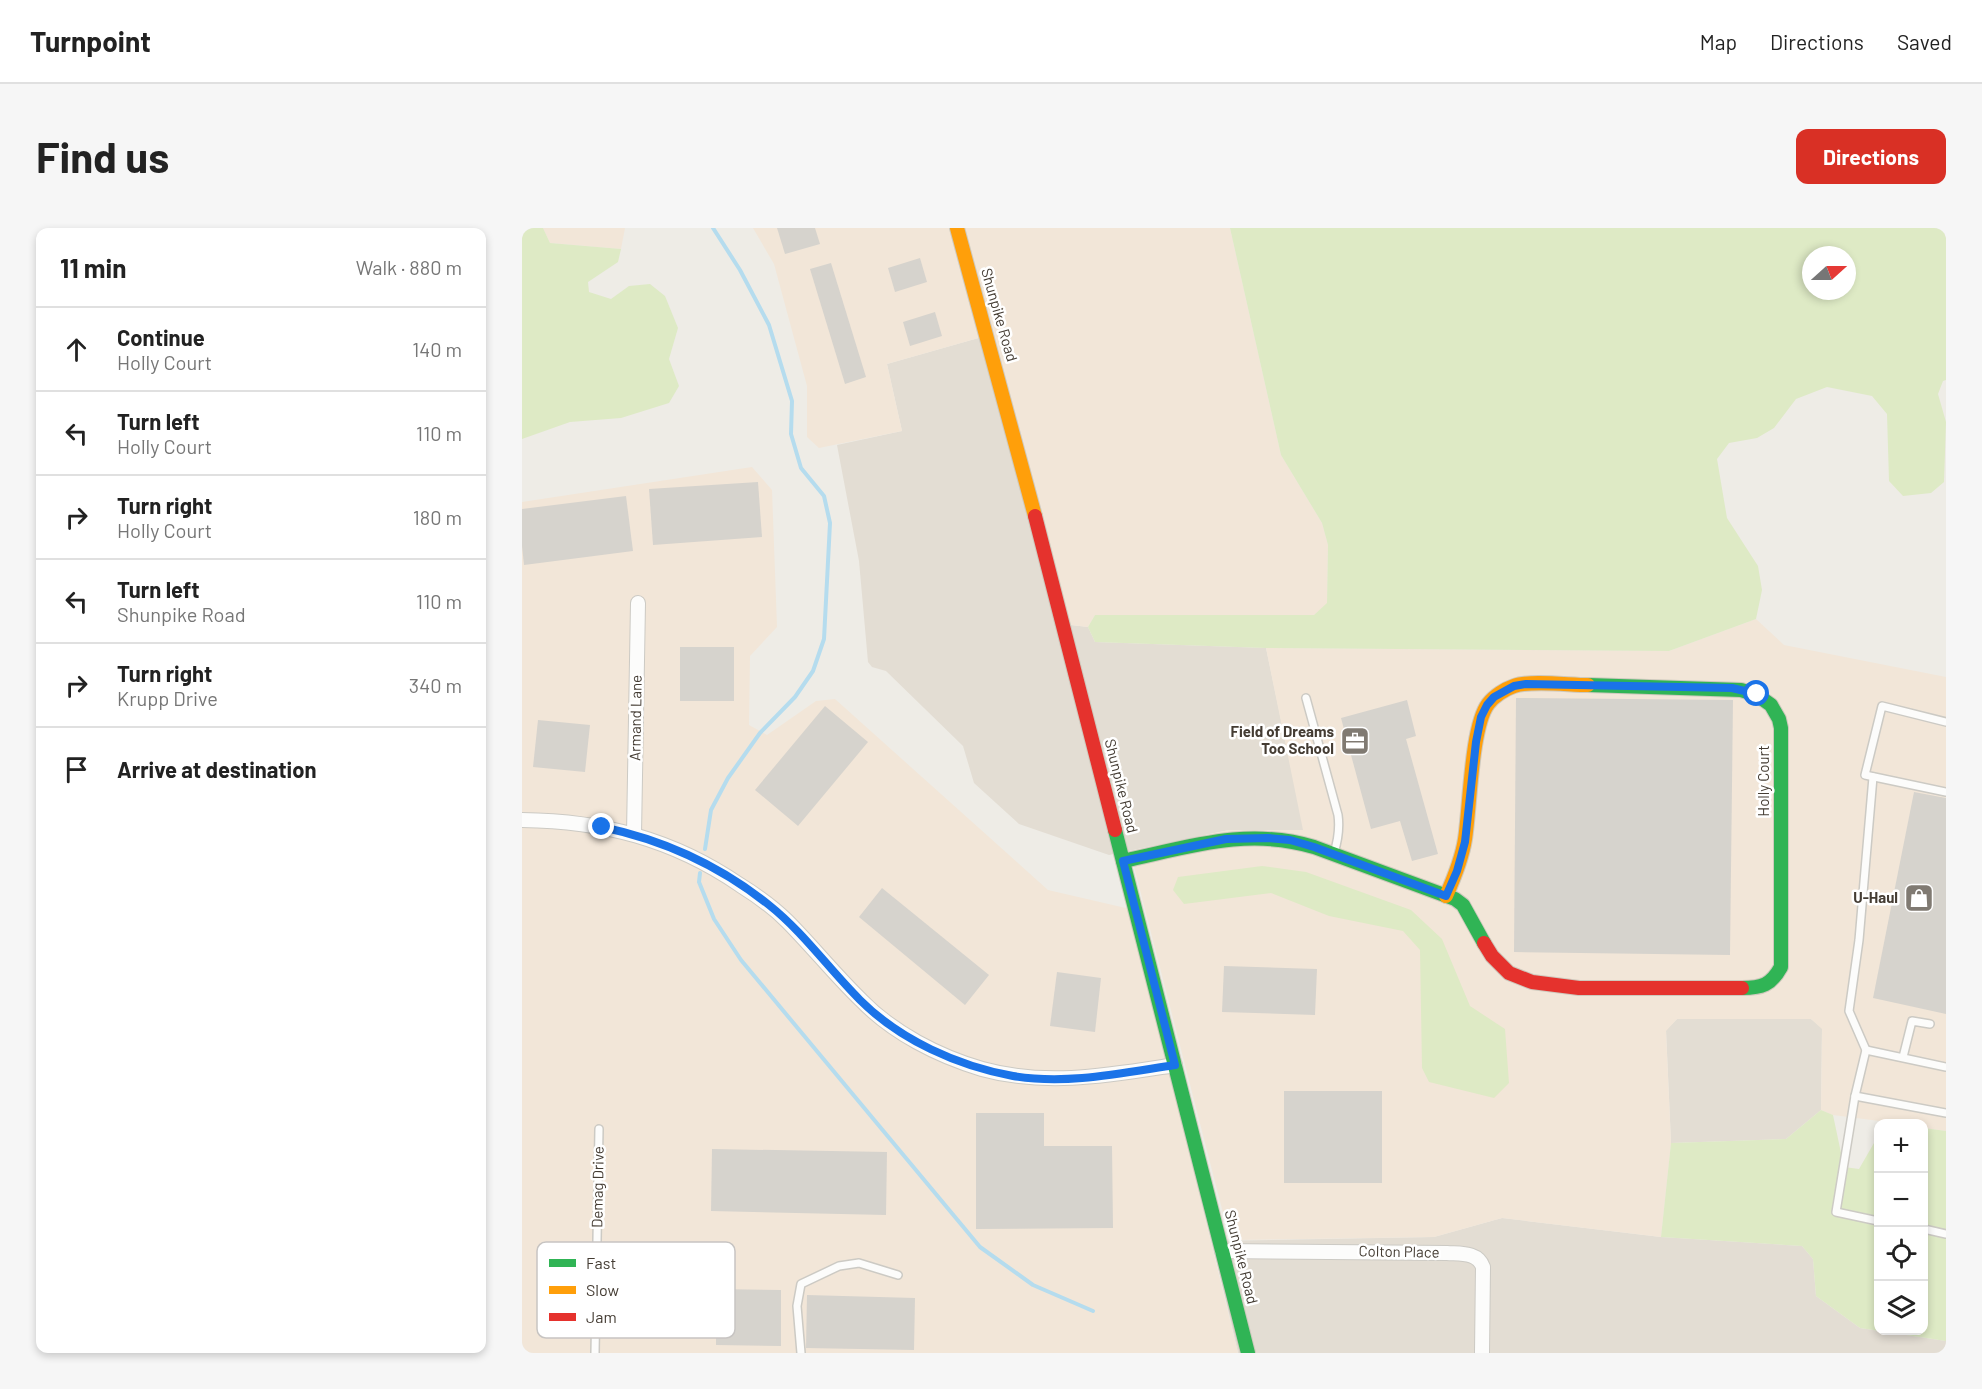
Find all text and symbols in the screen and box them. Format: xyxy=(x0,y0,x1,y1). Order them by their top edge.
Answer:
text: Turnpoint xyxy=(30,24,151,58)
text: Map xyxy=(1700,29,1737,54)
text: Directions xyxy=(1770,29,1864,54)
text: Saved xyxy=(1897,29,1952,54)
button: Directions xyxy=(1796,129,1946,184)
text: Find us xyxy=(36,131,169,181)
north arrow xyxy=(1802,246,1856,300)
text: 11 min xyxy=(60,252,126,283)
text: Walk · 880 m xyxy=(356,255,462,279)
street label: Shunpike Road xyxy=(978,266,1022,364)
text: Continue xyxy=(117,324,205,350)
icon: ahead xyxy=(60,333,93,366)
text: 140 m xyxy=(412,337,462,361)
text: Holly Court xyxy=(117,350,212,374)
text: Turn left xyxy=(117,408,200,434)
icon: left xyxy=(60,417,93,450)
text: 110 m xyxy=(416,421,462,445)
text: Holly Court xyxy=(117,434,212,458)
text: Turn right xyxy=(117,492,212,518)
icon: right xyxy=(60,501,93,534)
text: 180 m xyxy=(413,505,462,529)
text: Holly Court xyxy=(117,518,212,542)
text: Turn left xyxy=(117,576,200,602)
icon: left xyxy=(60,585,93,618)
text: 110 m xyxy=(416,589,462,613)
text: Shunpike Road xyxy=(117,602,246,626)
text: Turn right xyxy=(117,660,212,686)
icon: right xyxy=(60,669,93,702)
text: 340 m xyxy=(409,673,462,697)
street label: Armand Lane xyxy=(625,675,645,761)
route start xyxy=(1743,680,1769,706)
text: Krupp Drive xyxy=(117,686,218,710)
place label: Field of Dreams Too School xyxy=(1231,722,1334,757)
office icon: Field of Dreams Too School xyxy=(1339,725,1371,757)
street label: Shunpike Road xyxy=(1102,737,1142,835)
street label: Holly Court xyxy=(1754,745,1772,817)
icon: arrive xyxy=(60,753,93,786)
text: Arrive at destination xyxy=(117,756,316,782)
route end xyxy=(588,813,614,839)
shop icon: U-Haul xyxy=(1903,882,1935,914)
place label: U-Haul xyxy=(1853,888,1898,906)
map controls xyxy=(1874,1119,1928,1335)
button: + xyxy=(1874,1119,1928,1173)
street label: Demag Drive xyxy=(587,1146,607,1228)
button: − xyxy=(1874,1173,1928,1227)
street label: Shunpike Road xyxy=(1222,1208,1262,1306)
button: locate xyxy=(1874,1227,1928,1281)
street label: Colton Place xyxy=(1358,1241,1440,1261)
legend xyxy=(537,1242,735,1338)
text: Fast xyxy=(586,1253,616,1272)
text: Slow xyxy=(586,1280,619,1299)
button: layers xyxy=(1874,1281,1928,1335)
text: Jam xyxy=(586,1307,617,1326)

